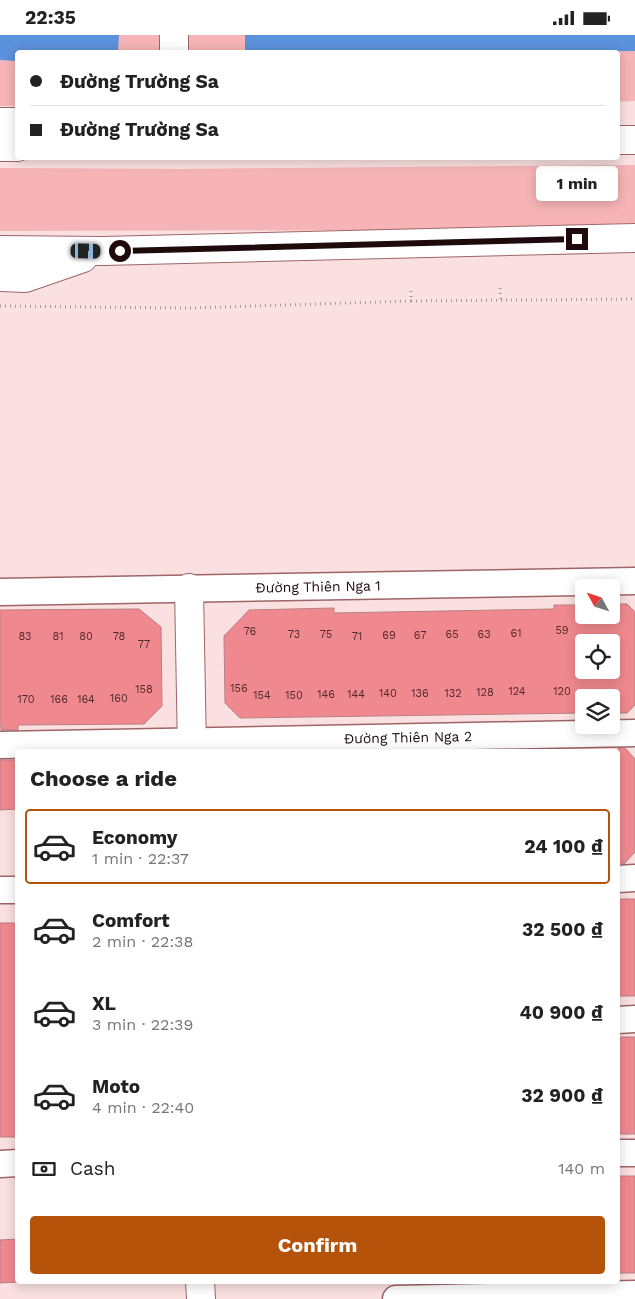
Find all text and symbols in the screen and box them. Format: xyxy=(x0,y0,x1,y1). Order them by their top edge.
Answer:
text: 22:35 xyxy=(25,6,76,29)
text: Đường Trường Sa xyxy=(60,70,219,93)
text: Đường Trường Sa xyxy=(60,118,219,141)
callout: 1 min xyxy=(536,167,618,201)
text: 1 min xyxy=(556,174,598,193)
route end xyxy=(566,228,588,250)
route start xyxy=(109,240,131,262)
car xyxy=(70,243,101,259)
street label: Đường Thiên Nga 1 xyxy=(255,577,381,596)
north arrow xyxy=(575,579,620,624)
map controls xyxy=(575,579,620,734)
house number: 59 xyxy=(555,624,569,637)
house number: 76 xyxy=(244,625,257,638)
house number: 61 xyxy=(511,627,521,640)
house number: 73 xyxy=(288,628,300,641)
house number: 75 xyxy=(320,628,332,641)
house number: 65 xyxy=(445,628,459,641)
house number: 63 xyxy=(477,628,491,641)
house number: 69 xyxy=(382,629,396,642)
house number: 67 xyxy=(414,629,426,642)
house number: 83 xyxy=(19,630,31,643)
house number: 81 xyxy=(52,630,64,643)
house number: 80 xyxy=(79,630,93,643)
house number: 78 xyxy=(113,630,126,643)
house number: 71 xyxy=(352,630,362,643)
button: locate xyxy=(575,634,620,679)
house number: 77 xyxy=(138,638,150,651)
house number: 156 xyxy=(230,682,248,695)
house number: 158 xyxy=(135,683,153,696)
house number: 124 xyxy=(508,685,526,698)
house number: 120 xyxy=(553,685,571,698)
house number: 128 xyxy=(476,686,494,699)
house number: 140 xyxy=(379,687,397,700)
house number: 136 xyxy=(411,687,429,700)
house number: 132 xyxy=(444,687,462,700)
house number: 146 xyxy=(317,688,335,701)
house number: 144 xyxy=(347,688,365,701)
house number: 154 xyxy=(253,689,271,702)
house number: 150 xyxy=(285,689,303,702)
button: layers xyxy=(575,689,620,734)
house number: 160 xyxy=(110,692,128,705)
house number: 170 xyxy=(17,693,35,706)
house number: 166 xyxy=(50,693,68,706)
house number: 164 xyxy=(77,693,95,706)
street label: Đường Thiên Nga 2 xyxy=(344,728,472,747)
text: Choose a ride xyxy=(30,766,177,791)
icon: car xyxy=(32,824,77,869)
text: Economy xyxy=(92,826,177,849)
text: 24 100 ₫ xyxy=(524,835,603,858)
text: 1 min · 22:37 xyxy=(92,849,189,868)
icon: car xyxy=(32,907,77,952)
text: Comfort xyxy=(92,909,170,932)
text: 32 500 ₫ xyxy=(522,918,603,941)
text: 2 min · 22:38 xyxy=(92,932,193,951)
icon: car xyxy=(32,990,77,1035)
text: XL xyxy=(92,992,116,1015)
text: 40 900 ₫ xyxy=(519,1001,603,1024)
text: 3 min · 22:39 xyxy=(92,1015,193,1034)
icon: car xyxy=(32,1073,77,1118)
text: Moto xyxy=(92,1075,140,1098)
text: 32 900 ₫ xyxy=(521,1084,603,1107)
text: 4 min · 22:40 xyxy=(92,1098,194,1117)
icon: cash xyxy=(30,1155,58,1183)
text: Cash xyxy=(70,1157,116,1180)
text: 140 m xyxy=(558,1159,605,1178)
button: Confirm xyxy=(30,1216,605,1274)

